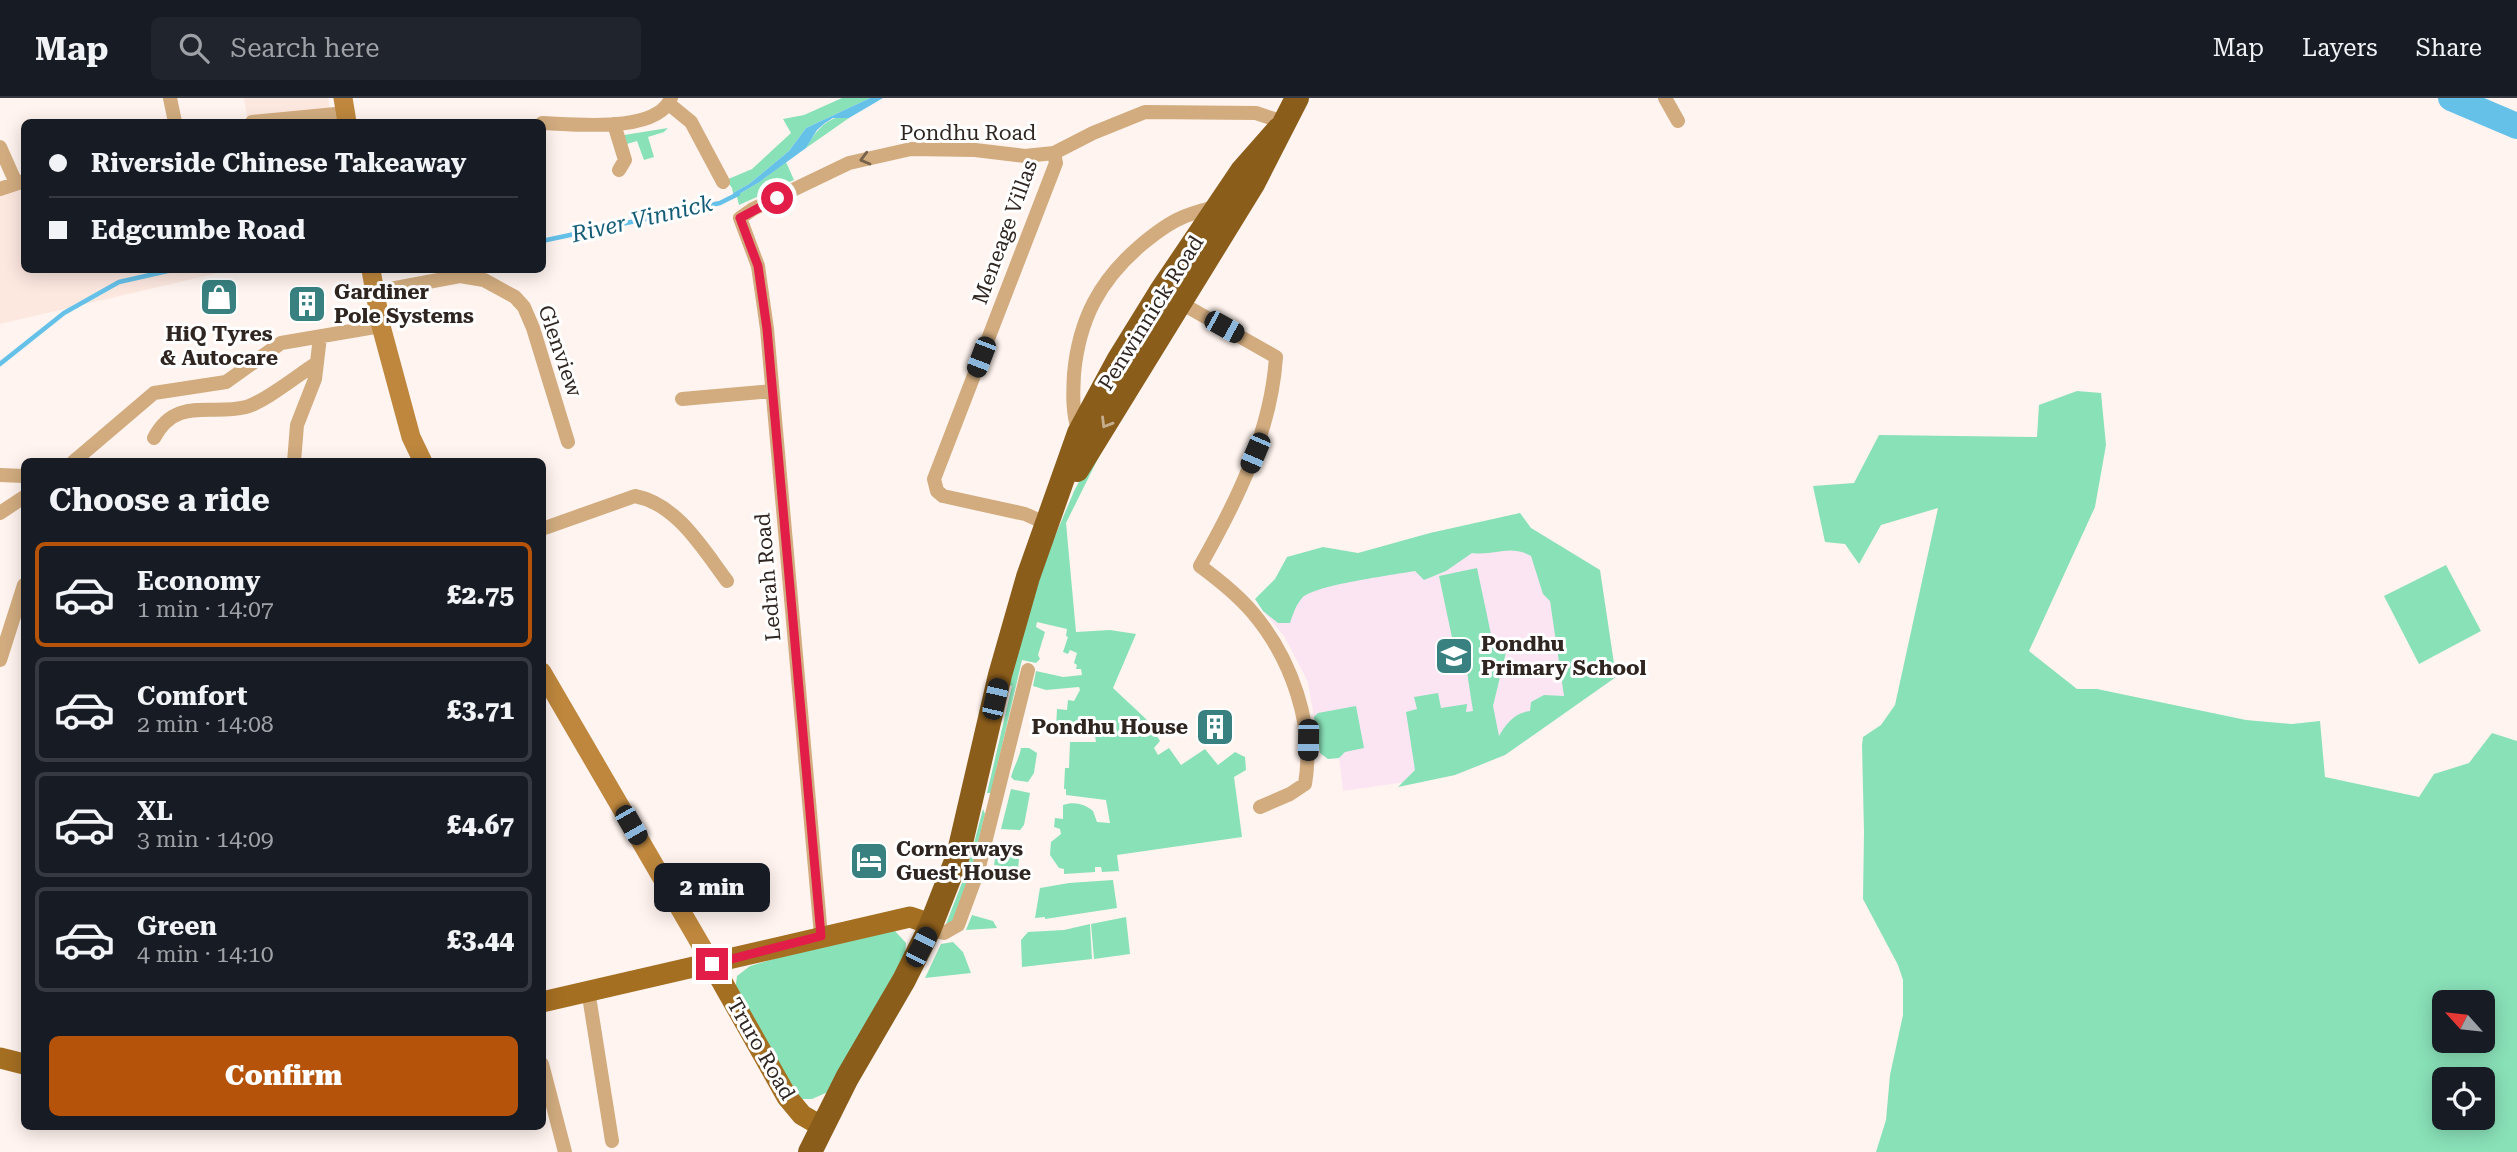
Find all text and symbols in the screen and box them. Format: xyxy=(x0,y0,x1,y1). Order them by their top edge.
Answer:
search box xyxy=(151,17,641,80)
text: Map xyxy=(35,29,109,68)
icon: search xyxy=(175,29,213,67)
text: Search here xyxy=(231,33,380,63)
text: Map xyxy=(2213,34,2264,62)
text: Layers xyxy=(2302,34,2378,62)
text: Share xyxy=(2416,34,2482,62)
street label: Pondhu Road xyxy=(900,121,1037,145)
text: Riverside Chinese Takeaway xyxy=(91,148,466,178)
one-way arrow xyxy=(859,151,871,165)
street label: Meneage Villas xyxy=(968,157,1042,307)
route start xyxy=(761,182,793,214)
water label: River Vinnick xyxy=(568,190,716,249)
text: Edgcumbe Road xyxy=(91,215,305,245)
street label: Penwinnick Road xyxy=(1094,231,1209,395)
shop icon: HiQ Tyres & Autocare xyxy=(198,276,240,318)
place label: Gardiner Pole Systems xyxy=(334,280,474,328)
building icon: Gardiner Pole Systems xyxy=(286,283,328,325)
street label: Glenview xyxy=(533,302,587,400)
car xyxy=(1201,308,1248,346)
place label: HiQ Tyres & Autocare xyxy=(160,322,278,370)
car xyxy=(964,334,999,380)
one-way arrow xyxy=(1101,416,1114,429)
car xyxy=(1238,430,1273,476)
text: Choose a ride xyxy=(49,481,270,519)
street label: Ledrah Road xyxy=(750,511,786,642)
icon: car xyxy=(53,563,116,626)
text: Economy xyxy=(137,566,260,596)
text: £2.75 xyxy=(447,580,514,610)
text: 1 min · 14:07 xyxy=(137,596,274,623)
place label: Pondhu Primary School xyxy=(1481,632,1647,680)
school or university icon: Pondhu Primary School xyxy=(1433,635,1475,677)
car xyxy=(981,676,1010,722)
icon: car xyxy=(53,678,116,741)
text: Comfort xyxy=(137,681,247,711)
text: £3.71 xyxy=(447,695,514,725)
building icon: Pondhu House xyxy=(1194,706,1236,748)
text: 2 min · 14:08 xyxy=(137,711,274,738)
place label: Pondhu House xyxy=(1031,715,1188,739)
car xyxy=(1298,719,1319,761)
icon: car xyxy=(53,793,116,856)
text: XL xyxy=(137,796,173,826)
car xyxy=(612,802,651,848)
text: £4.67 xyxy=(447,810,514,840)
text: 3 min · 14:09 xyxy=(137,826,274,853)
place label: Cornerways Guest House xyxy=(896,837,1031,885)
hotel icon: Cornerways Guest House xyxy=(848,840,890,882)
callout: 2 min xyxy=(654,862,770,912)
text: 2 min xyxy=(680,874,744,901)
icon: car xyxy=(53,908,116,971)
text: Green xyxy=(137,911,217,941)
car xyxy=(903,924,940,970)
text: £3.44 xyxy=(447,925,514,955)
text: 4 min · 14:10 xyxy=(137,941,274,968)
route end xyxy=(696,948,728,980)
north arrow xyxy=(2432,990,2496,1054)
map controls xyxy=(2432,990,2495,1130)
street label: Truro Road xyxy=(722,994,800,1105)
button: Confirm xyxy=(49,1036,518,1116)
button: locate xyxy=(2432,1067,2495,1130)

